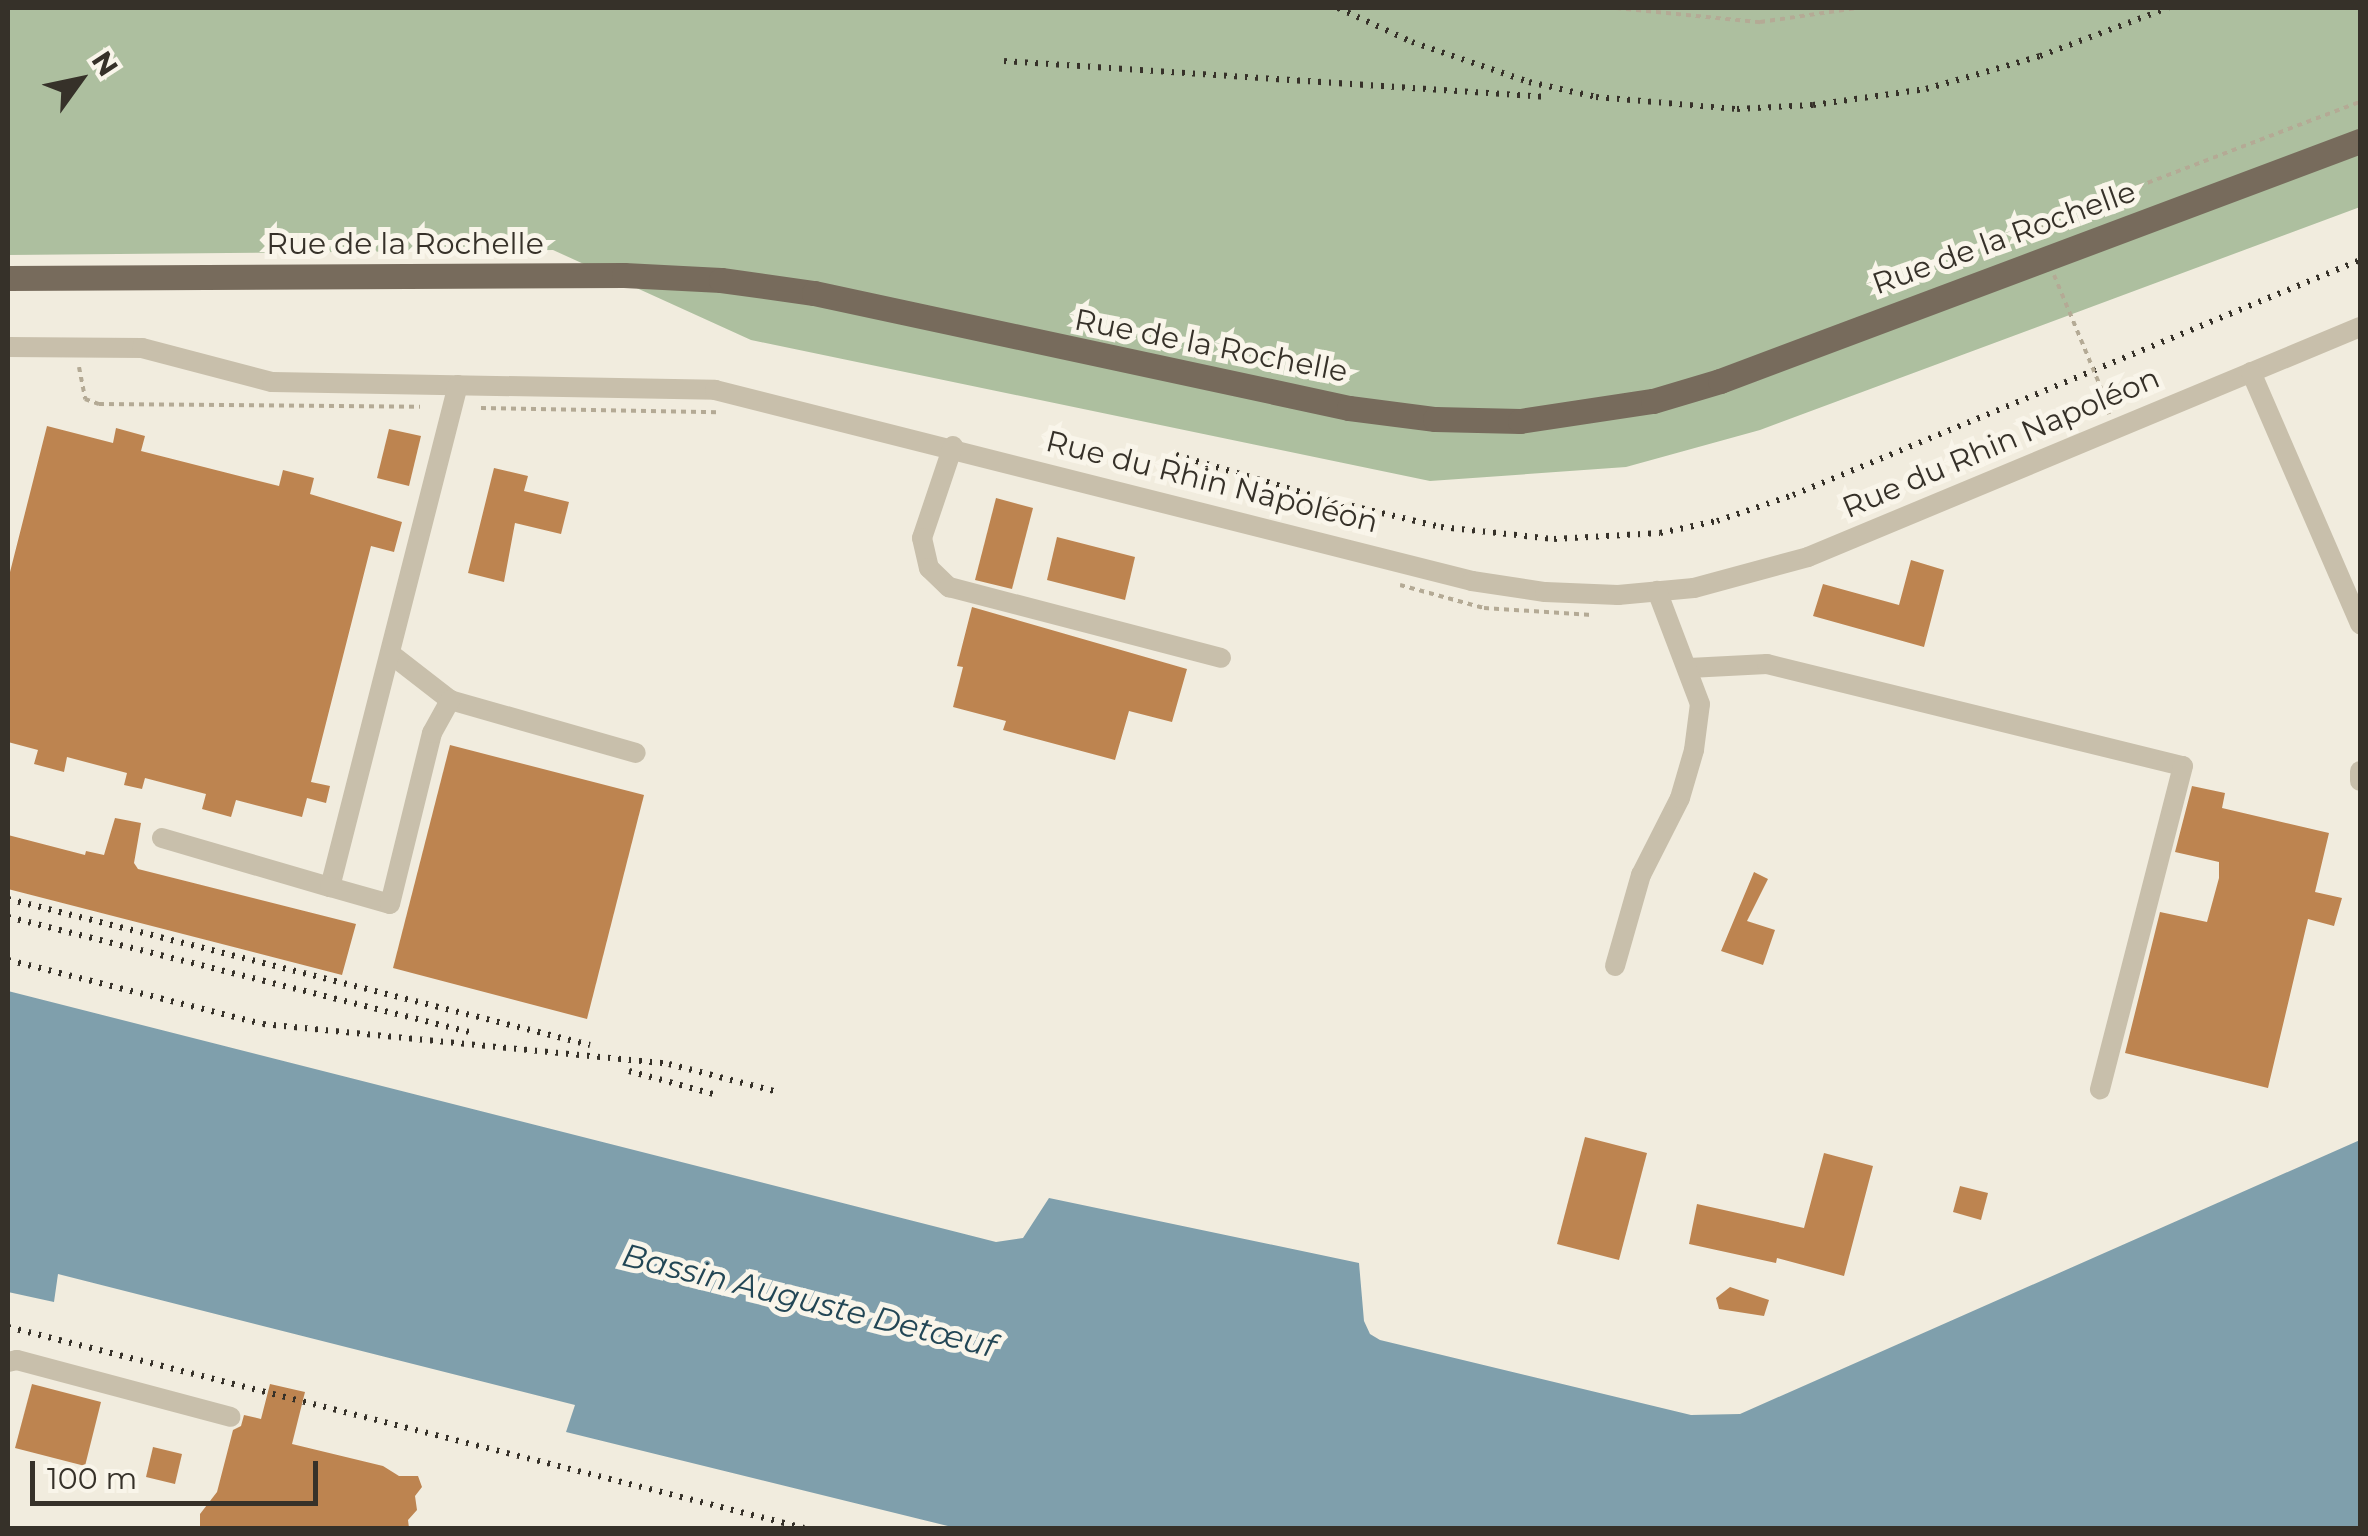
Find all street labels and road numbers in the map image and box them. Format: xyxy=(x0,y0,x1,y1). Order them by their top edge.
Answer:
street label: Rue de la Rochelle xyxy=(1867,174,2141,302)
street label: Rue de la Rochelle xyxy=(266,226,544,262)
street label: Rue de la Rochelle xyxy=(1071,302,1351,390)
street label: Rue du Rhin Napoléon xyxy=(1837,360,2165,526)
street label: Rue du Rhin Napoléon xyxy=(1042,423,1382,541)

